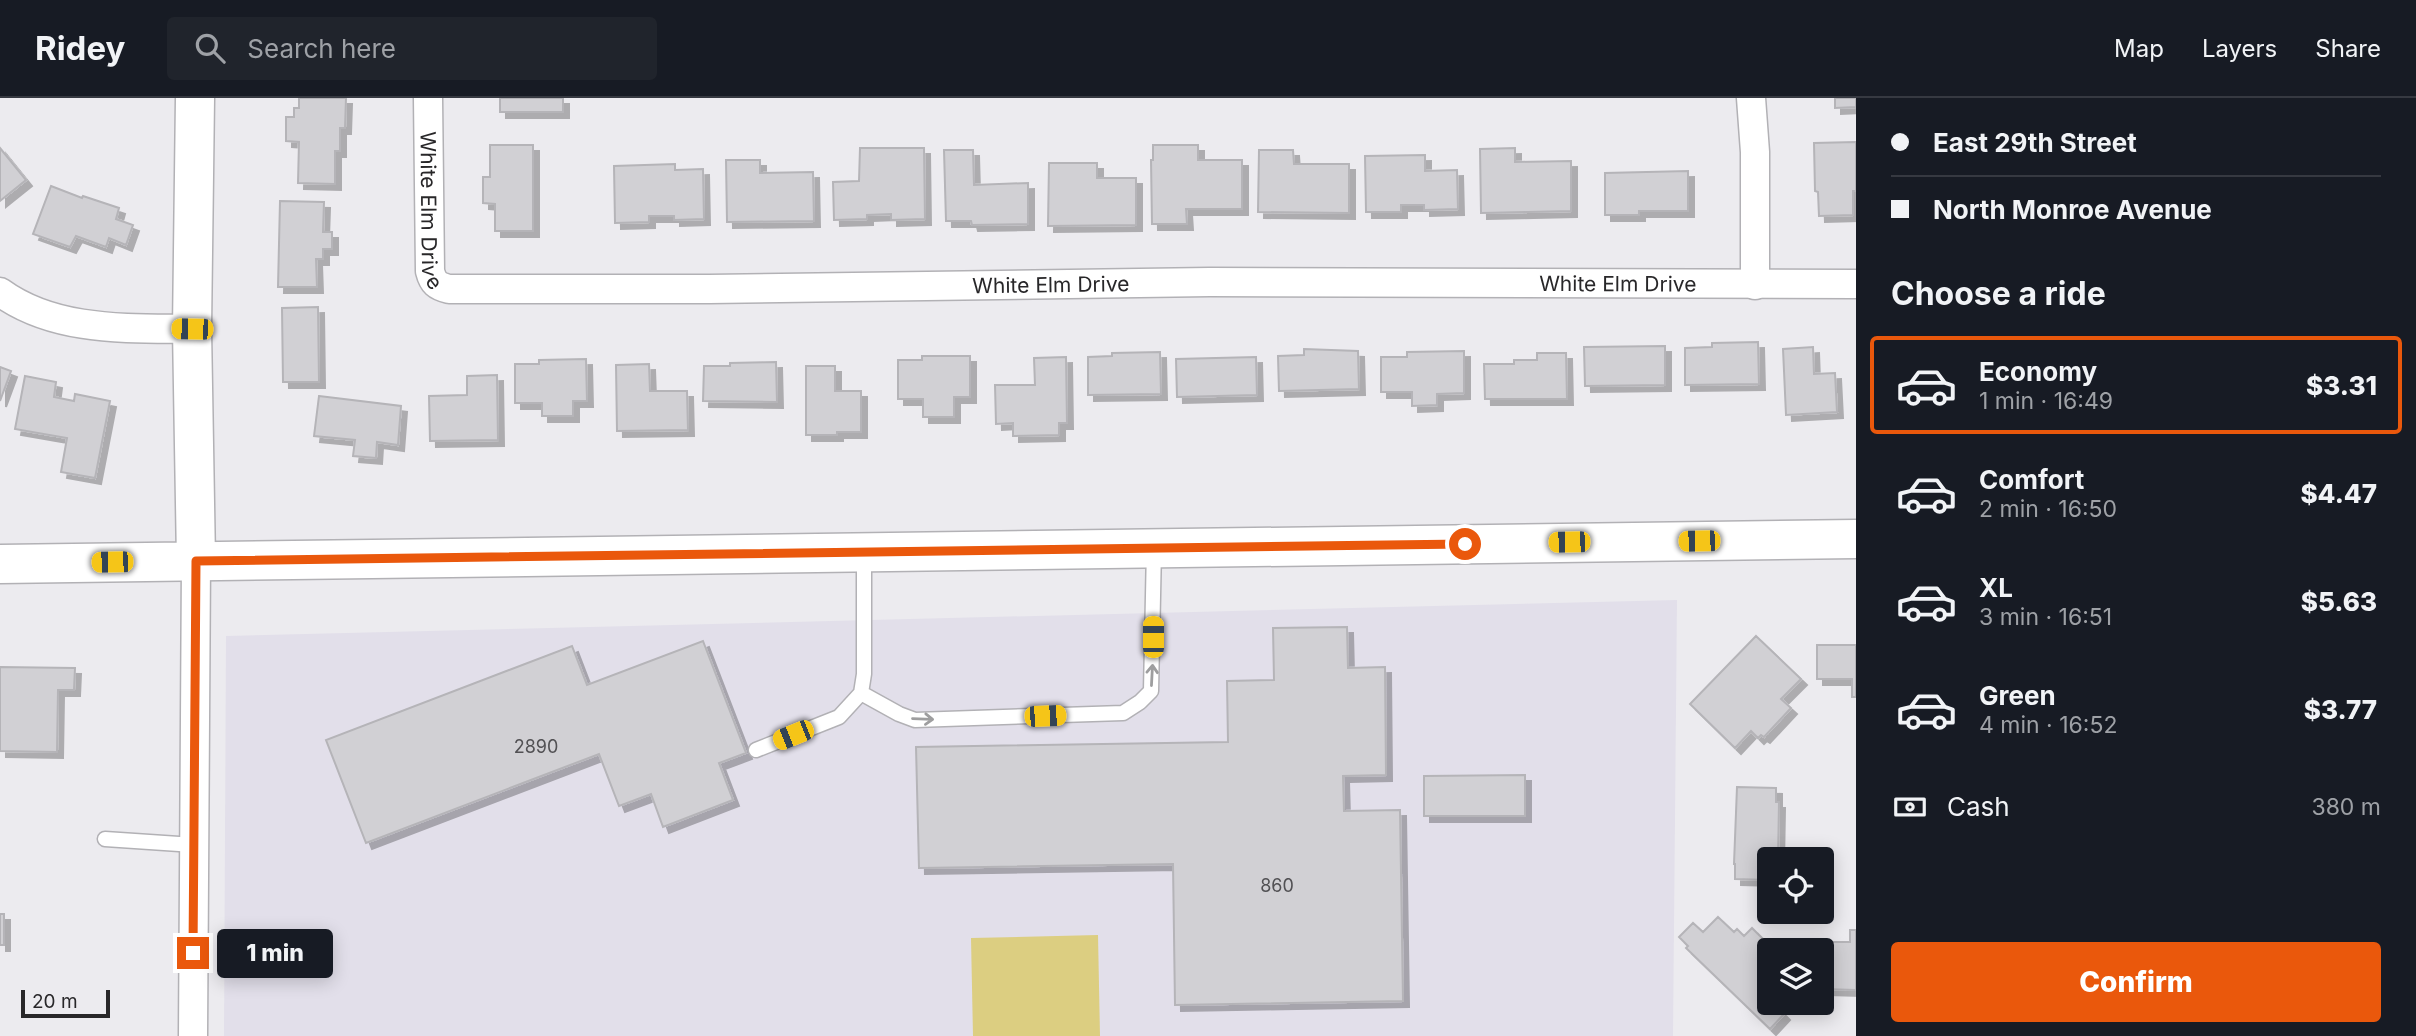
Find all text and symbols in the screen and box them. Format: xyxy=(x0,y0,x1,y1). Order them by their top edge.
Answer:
search box xyxy=(167,17,657,80)
text: Ridey xyxy=(35,28,125,68)
icon: search xyxy=(191,29,229,67)
text: Search here xyxy=(247,33,396,64)
text: Map xyxy=(2114,34,2164,63)
text: Layers xyxy=(2202,34,2277,63)
text: Share xyxy=(2315,34,2381,63)
text: East 29th Street xyxy=(1933,127,2137,158)
street label: White Elm Drive xyxy=(416,131,448,294)
text: North Monroe Avenue xyxy=(1933,194,2212,225)
street label: White Elm Drive xyxy=(972,271,1130,298)
street label: White Elm Drive xyxy=(1539,271,1696,296)
text: Choose a ride xyxy=(1891,274,2106,313)
car xyxy=(171,318,214,340)
icon: car xyxy=(1895,354,1958,417)
text: Economy xyxy=(1979,356,2097,387)
text: $3.31 xyxy=(2306,370,2377,401)
text: 1 min · 16:49 xyxy=(1979,387,2113,415)
icon: car xyxy=(1895,462,1958,525)
text: Comfort xyxy=(1979,464,2084,495)
text: $4.47 xyxy=(2300,478,2377,509)
text: 2 min · 16:50 xyxy=(1979,495,2117,523)
route start xyxy=(1449,528,1481,560)
car xyxy=(1678,530,1721,552)
car xyxy=(1548,531,1591,553)
car xyxy=(91,551,134,573)
icon: car xyxy=(1895,570,1958,633)
text: XL xyxy=(1979,572,2013,603)
text: $5.63 xyxy=(2301,586,2377,617)
text: 3 min · 16:51 xyxy=(1979,603,2112,631)
car xyxy=(1143,616,1164,658)
one-way arrow xyxy=(1145,664,1158,687)
icon: car xyxy=(1895,678,1958,741)
text: Green xyxy=(1979,680,2056,711)
text: $3.77 xyxy=(2304,694,2377,725)
car xyxy=(1024,705,1067,727)
text: 4 min · 16:52 xyxy=(1979,711,2117,739)
one-way arrow xyxy=(911,712,934,725)
car xyxy=(770,717,817,753)
house number: 2890 xyxy=(514,736,558,757)
icon: cash xyxy=(1891,788,1929,826)
text: Cash xyxy=(1947,791,2010,822)
text: 380 m xyxy=(2311,793,2381,821)
map controls xyxy=(1757,847,1834,1015)
button: locate xyxy=(1757,847,1834,924)
house number: 860 xyxy=(1260,875,1294,896)
callout: 1 min xyxy=(218,928,333,978)
route end xyxy=(177,937,209,969)
button: layers xyxy=(1757,938,1834,1015)
text: 1 min xyxy=(246,939,304,967)
button: Confirm xyxy=(1891,942,2381,1022)
scale bar xyxy=(21,987,110,1019)
text: 20 m xyxy=(32,990,78,1013)

